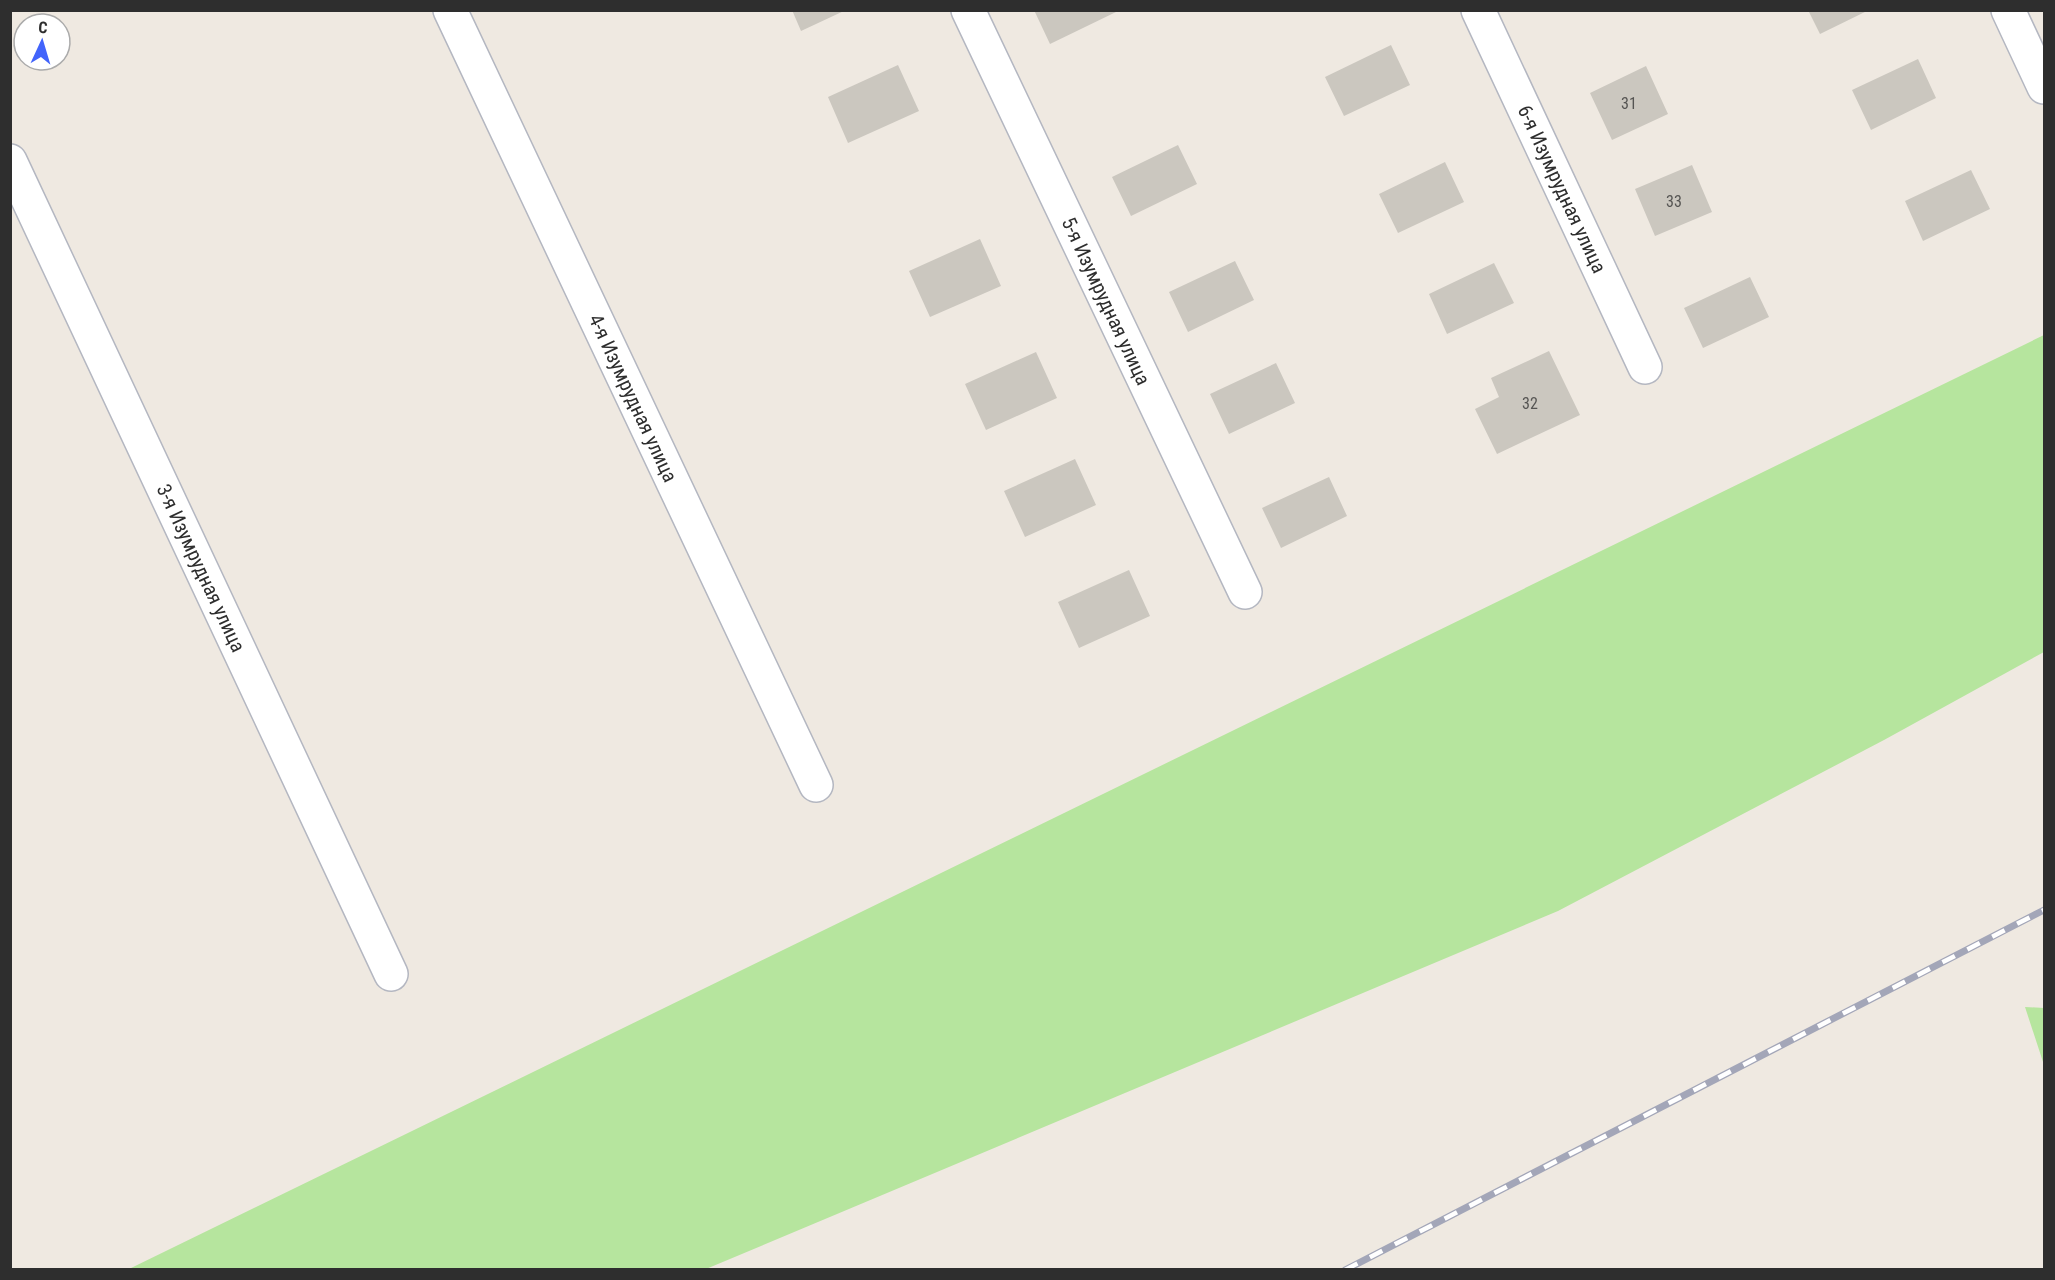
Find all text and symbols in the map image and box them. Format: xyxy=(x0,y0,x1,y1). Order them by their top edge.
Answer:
north arrow xyxy=(12,12,72,72)
text: С xyxy=(38,18,48,37)
house number: 31 xyxy=(1621,94,1637,113)
street label: 6-я Изумрудная улица xyxy=(1513,101,1611,277)
house number: 33 xyxy=(1666,192,1682,211)
street label: 5-я Изумрудная улица xyxy=(1057,213,1155,389)
street label: 4-я Изумрудная улица xyxy=(584,310,682,486)
house number: 32 xyxy=(1522,394,1538,413)
street label: 3-я Изумрудная улица xyxy=(152,480,250,656)

